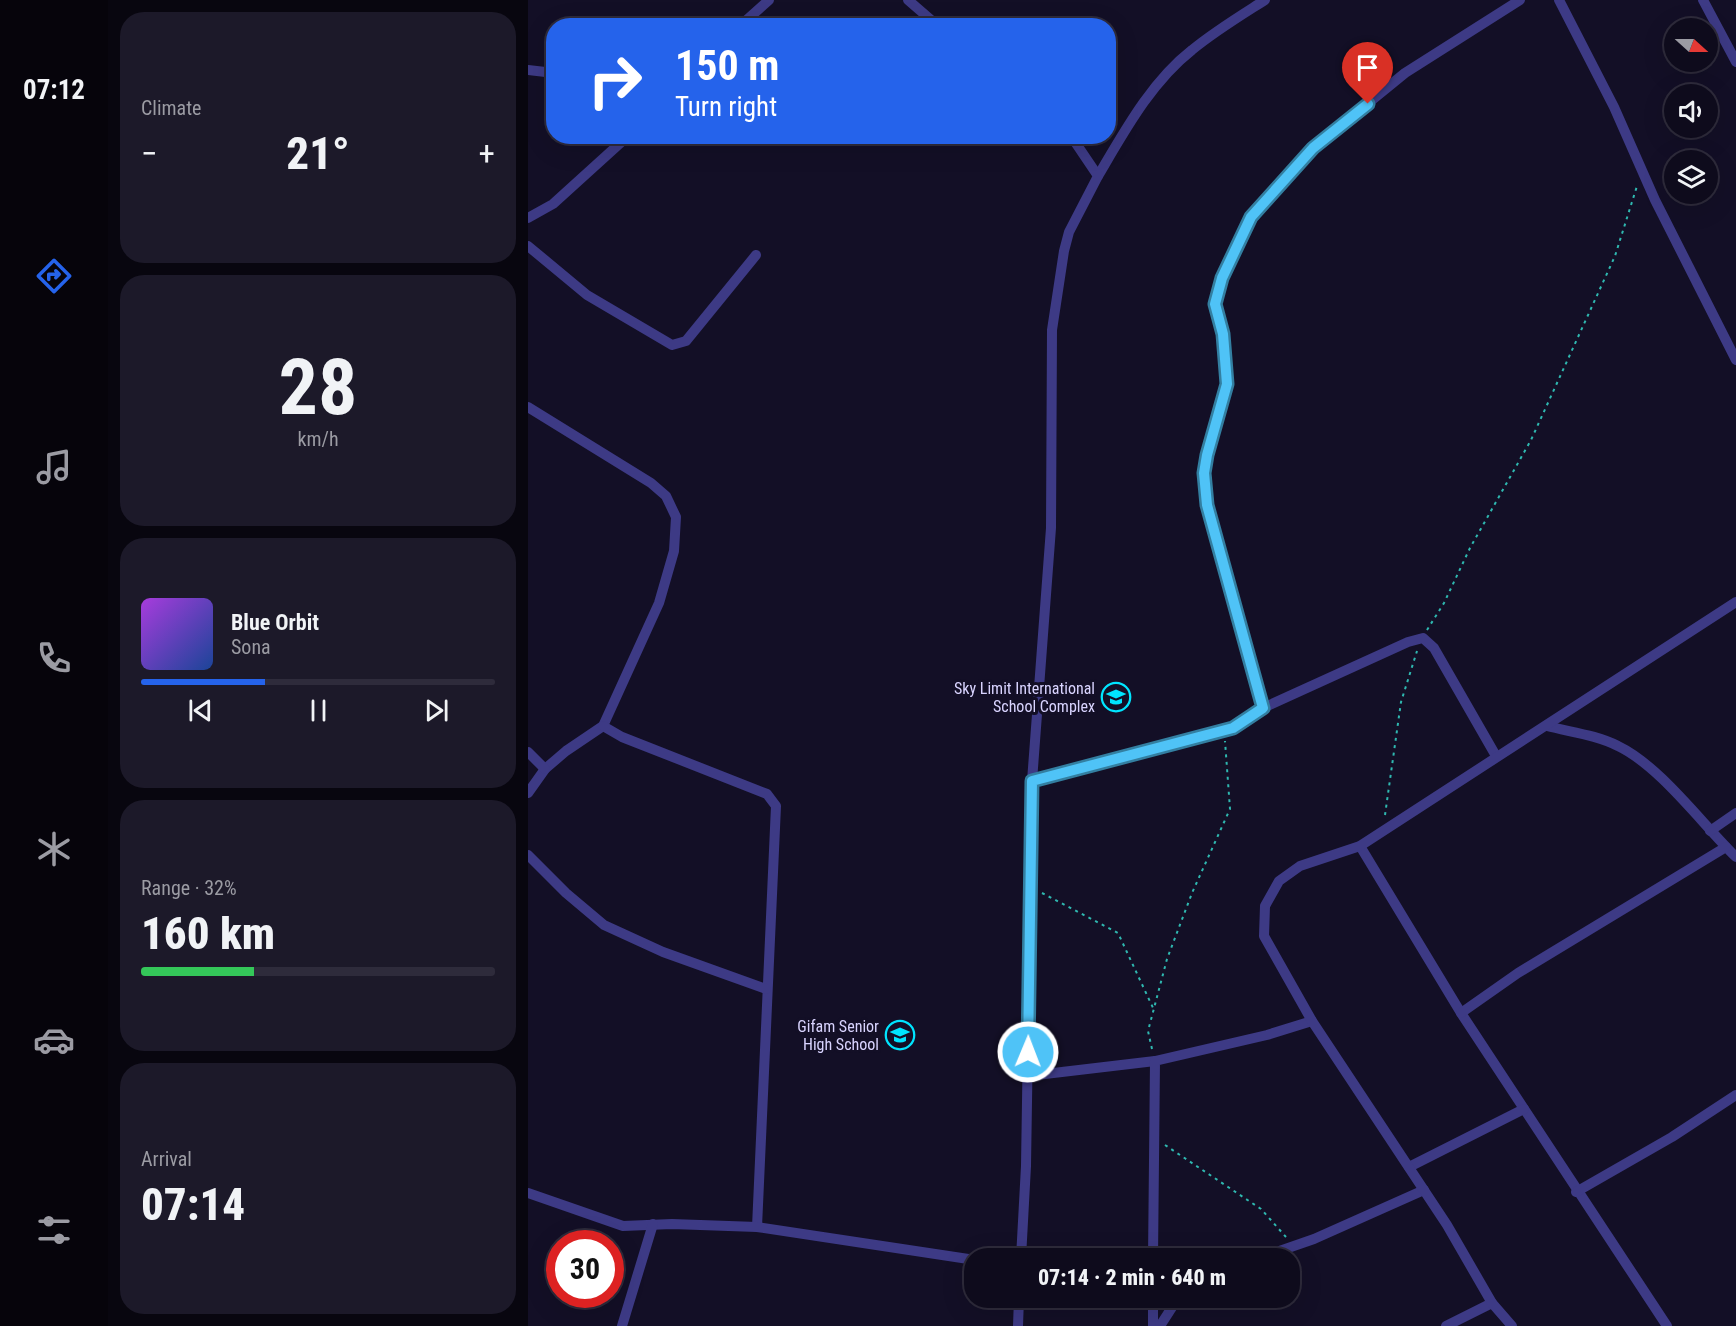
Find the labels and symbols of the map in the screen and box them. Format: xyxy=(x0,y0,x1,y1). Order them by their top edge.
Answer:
north arrow xyxy=(1664,18,1718,72)
pin xyxy=(1342,42,1393,104)
place label: Sky Limit International School Complex xyxy=(954,679,1095,716)
school or university icon: Sky Limit International School Complex xyxy=(1100,681,1132,713)
place label: Gifam Senior High School xyxy=(797,1017,879,1054)
school or university icon: Gifam Senior High School xyxy=(884,1019,916,1051)
position arrow xyxy=(996,1020,1060,1084)
speed limit sign: 30 xyxy=(546,1230,624,1308)

